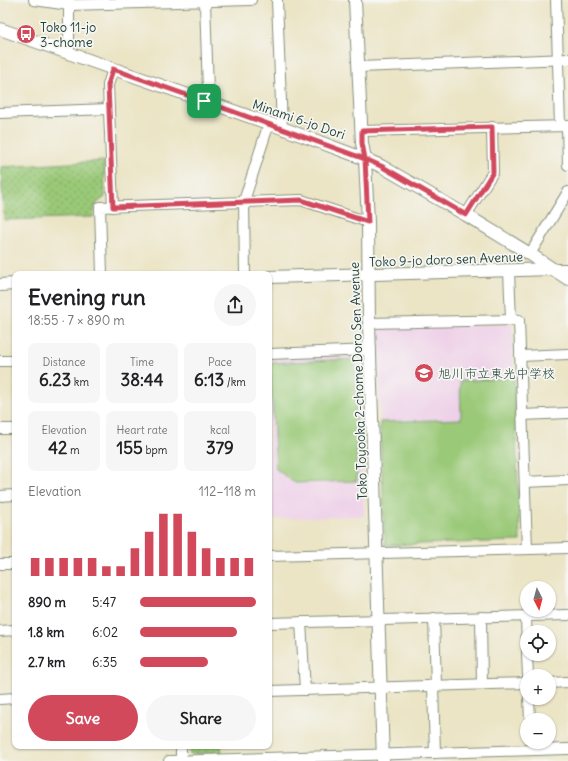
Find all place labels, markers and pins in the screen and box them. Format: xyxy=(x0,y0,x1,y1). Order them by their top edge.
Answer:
place label: Toko 11-jo 3-chome xyxy=(40,19,96,51)
bus stop icon: Toko 11-jo 3-chome xyxy=(15,23,37,45)
pin xyxy=(187,84,221,118)
school or university icon: 旭川市立東光中学校 xyxy=(413,362,435,384)
place label: 旭川市立東光中学校 xyxy=(438,365,555,382)

